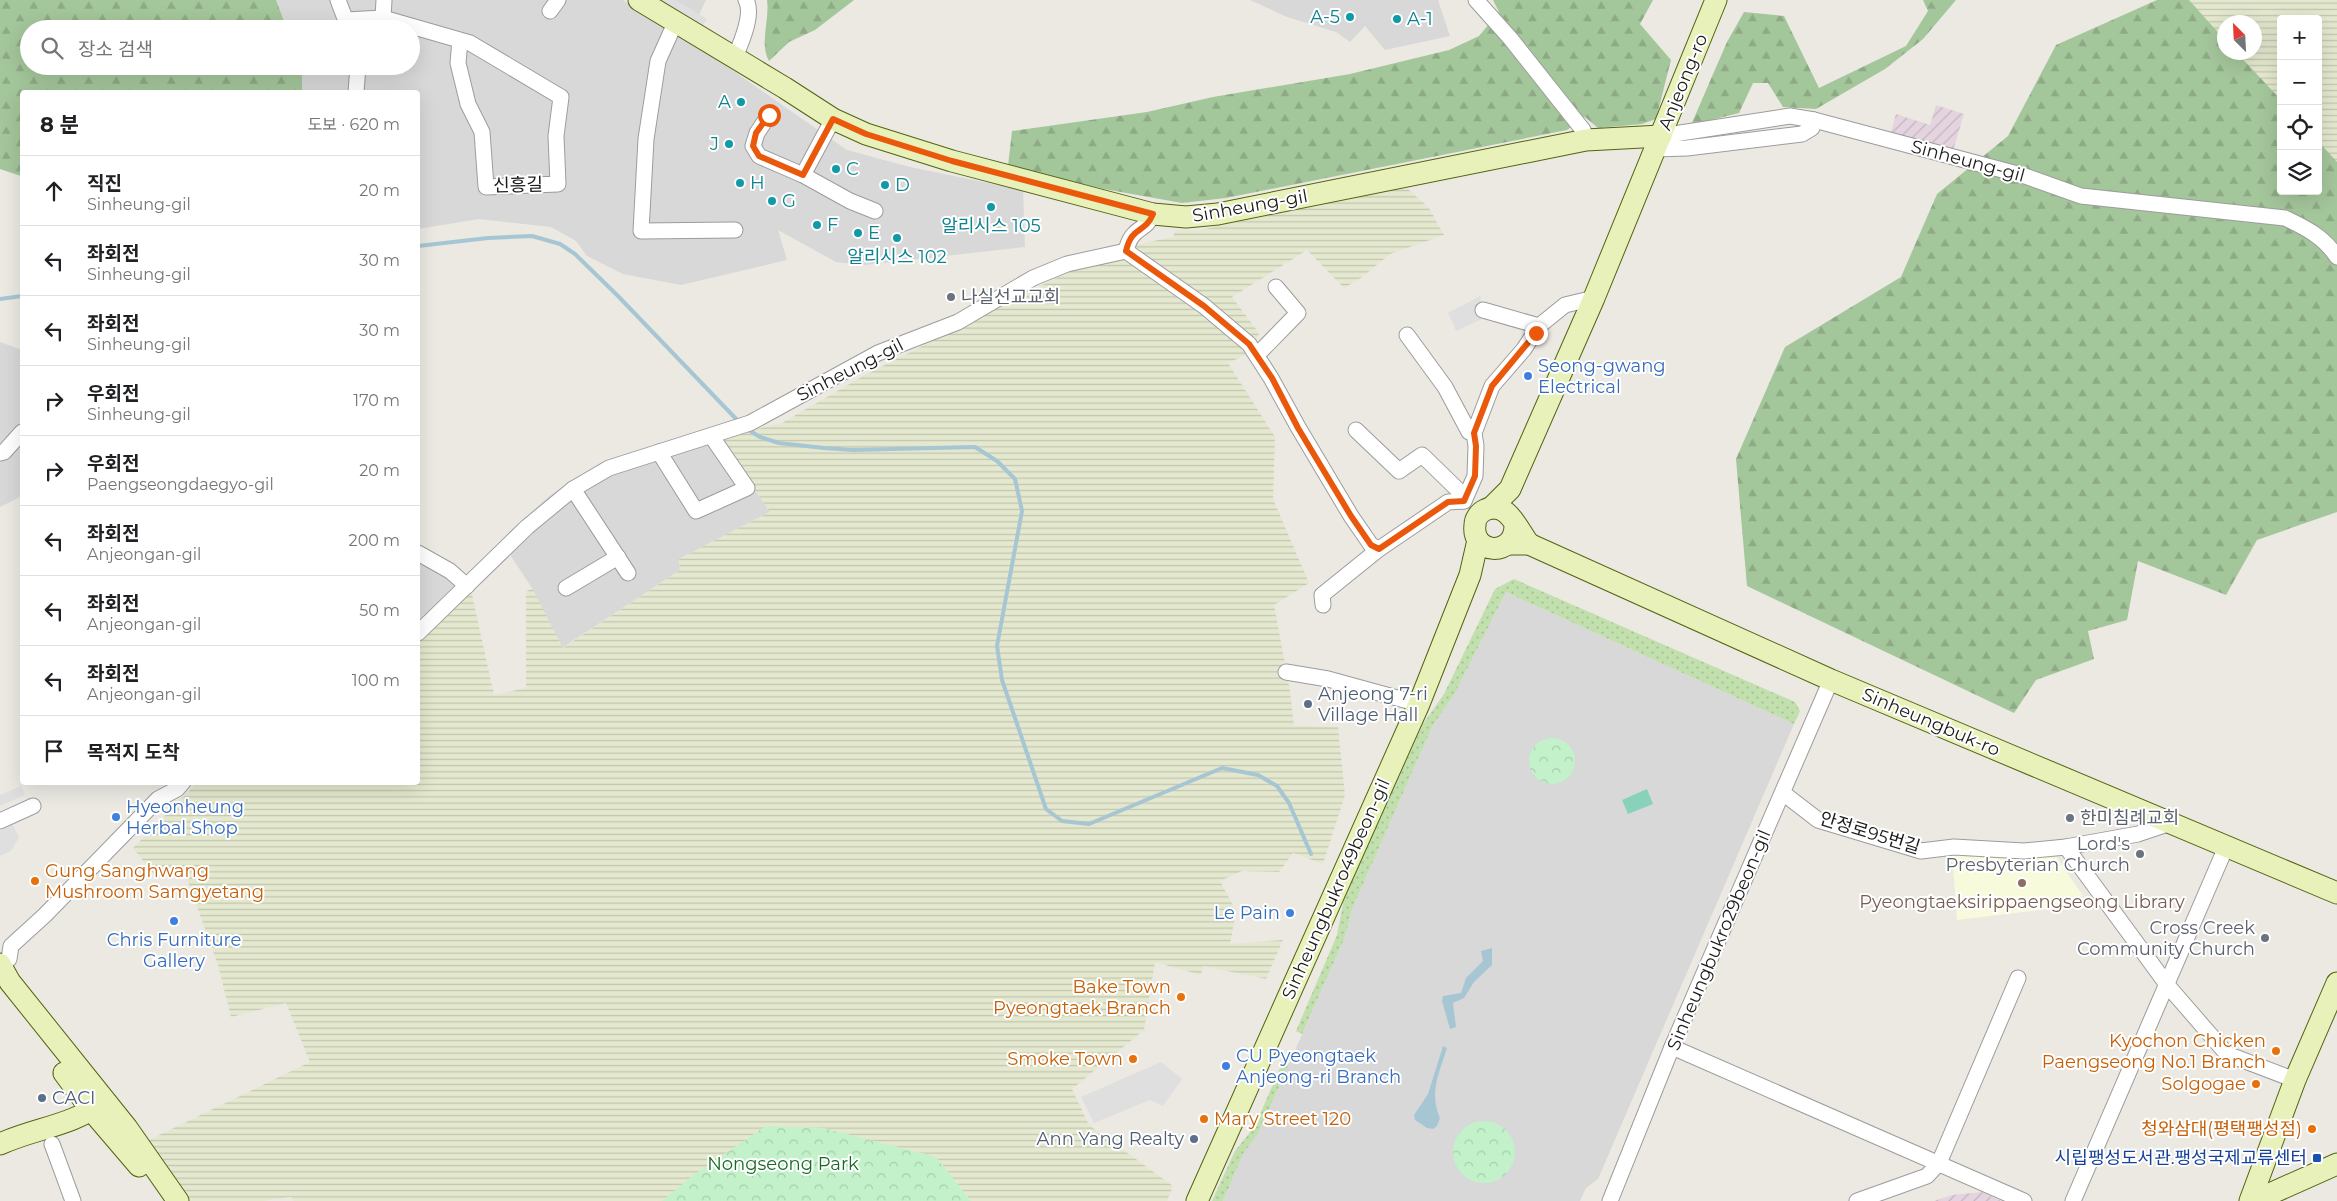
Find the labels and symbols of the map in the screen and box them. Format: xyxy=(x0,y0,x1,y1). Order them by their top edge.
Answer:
place label: A-5 xyxy=(1310,6,1340,28)
place label: A-1 xyxy=(1407,8,1433,30)
marker: A-5 xyxy=(1344,11,1356,23)
marker: A-1 xyxy=(1391,13,1403,25)
north arrow xyxy=(2217,15,2262,60)
street label: Anjeong-ro xyxy=(1654,31,1712,133)
place label: A xyxy=(718,91,731,113)
marker: A xyxy=(735,96,747,108)
route start xyxy=(758,104,781,127)
place label: J xyxy=(709,133,719,155)
street label: Sinheung-gil xyxy=(1909,135,2027,187)
marker: J xyxy=(723,138,735,150)
place label: C xyxy=(846,158,859,180)
marker: C xyxy=(830,163,842,175)
place label: H xyxy=(750,172,765,194)
street label: 신흥길 xyxy=(493,174,543,196)
place label: D xyxy=(895,174,910,196)
marker: H xyxy=(734,177,746,189)
marker: D xyxy=(879,179,891,191)
street label: Sinheung-gil xyxy=(1191,185,1309,227)
place label: G xyxy=(782,190,796,212)
marker: G xyxy=(766,195,778,207)
marker: 알리시스 105 xyxy=(985,201,997,213)
place label: F xyxy=(827,214,838,236)
place label: 알리시스 105 xyxy=(941,215,1041,237)
marker: F xyxy=(811,219,823,231)
place label: E xyxy=(868,222,880,244)
marker: E xyxy=(852,227,864,239)
marker: 알리시스 102 xyxy=(891,232,903,244)
place label: 알리시스 102 xyxy=(847,246,947,268)
place label: 나실선교교회 xyxy=(961,286,1060,308)
marker: 나실선교교회 xyxy=(945,291,957,303)
route end xyxy=(1525,322,1548,345)
street label: Sinheung-gil xyxy=(793,334,907,406)
place label: Seong-gwang Electrical xyxy=(1538,355,1666,398)
marker: Seong-gwang Electrical xyxy=(1522,370,1534,382)
place label: Anjeong 7-ri Village Hall xyxy=(1318,683,1428,726)
street label: Sinheungbuk-ro xyxy=(1859,683,2003,761)
marker: Anjeong 7-ri Village Hall xyxy=(1302,698,1314,710)
street label: Sinheungbukro49beon-gil xyxy=(1277,775,1395,1003)
place label: Hyeonheung Herbal Shop xyxy=(126,796,244,839)
street label: 안정로95번길 xyxy=(1817,807,1923,859)
place label: 한미침례교회 xyxy=(2080,807,2179,829)
marker: Hyeonheung Herbal Shop xyxy=(110,811,122,823)
marker: 한미침례교회 xyxy=(2064,812,2076,824)
street label: Sinheungbukro29beon-gil xyxy=(1662,826,1776,1054)
place label: Lord's Presbyterian Church xyxy=(1946,833,2130,876)
marker: Lord's Presbyterian Church xyxy=(2134,848,2146,860)
place label: Gung Sanghwang Mushroom Samgyetang xyxy=(45,860,264,903)
marker: Gung Sanghwang Mushroom Samgyetang xyxy=(29,875,41,887)
marker: Pyeongtaeksirippaengseong Library xyxy=(2016,877,2028,889)
place label: Pyeongtaeksirippaengseong Library xyxy=(1859,891,2185,913)
place label: Le Pain xyxy=(1214,902,1280,924)
marker: Le Pain xyxy=(1284,907,1296,919)
marker: Chris Furniture Gallery xyxy=(168,915,180,927)
place label: Cross Creek Community Church xyxy=(2077,917,2255,960)
place label: Chris Furniture Gallery xyxy=(107,929,241,972)
marker: Cross Creek Community Church xyxy=(2259,932,2271,944)
place label: Bake Town Pyeongtaek Branch xyxy=(993,976,1171,1019)
marker: Bake Town Pyeongtaek Branch xyxy=(1175,991,1187,1003)
place label: Kyochon Chicken Paengseong No.1 Branch xyxy=(2042,1030,2266,1073)
place label: CU Pyeongtaek Anjeong-ri Branch xyxy=(1236,1045,1401,1088)
marker: Kyochon Chicken Paengseong No.1 Branch xyxy=(2270,1045,2282,1057)
place label: Smoke Town xyxy=(1007,1048,1123,1070)
marker: Smoke Town xyxy=(1127,1053,1139,1065)
marker: CU Pyeongtaek Anjeong-ri Branch xyxy=(1220,1060,1232,1072)
place label: Solgogae xyxy=(2161,1073,2246,1095)
marker: Solgogae xyxy=(2250,1078,2262,1090)
place label: CACI xyxy=(52,1087,95,1109)
marker: CACI xyxy=(36,1092,48,1104)
place label: Mary Street 120 xyxy=(1214,1108,1351,1130)
marker: Mary Street 120 xyxy=(1198,1113,1210,1125)
place label: 청와삼대(평택팽성점) xyxy=(2141,1118,2302,1140)
marker: 청와삼대(평택팽성점) xyxy=(2306,1123,2318,1135)
place label: Ann Yang Realty xyxy=(1037,1128,1184,1150)
marker: Ann Yang Realty xyxy=(1188,1133,1200,1145)
place label: 시립팽성도서관.팽성국제교류센터 xyxy=(2055,1147,2307,1169)
marker: 시립팽성도서관.팽성국제교류센터 xyxy=(2311,1152,2323,1164)
park label: Nongseong Park xyxy=(707,1153,859,1175)

